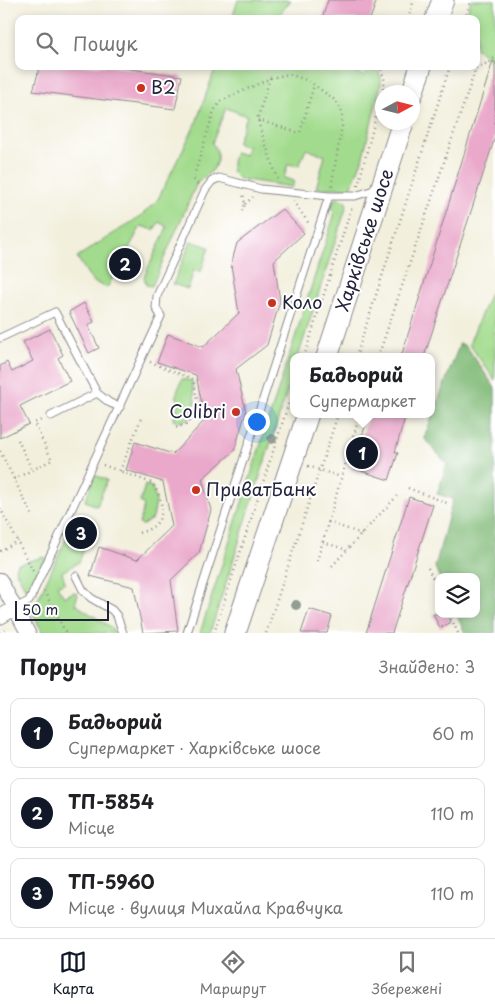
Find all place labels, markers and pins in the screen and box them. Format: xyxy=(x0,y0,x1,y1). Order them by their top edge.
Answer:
place label: В2 xyxy=(151,73,176,100)
marker: В2 xyxy=(135,82,147,94)
pin: 2 xyxy=(109,245,141,283)
place label: Коло xyxy=(282,288,322,315)
marker: Коло xyxy=(266,297,278,309)
place label: Colibri xyxy=(169,397,226,424)
marker: Colibri xyxy=(230,406,242,418)
pin: 1 xyxy=(346,434,378,472)
place label: ПриватБанк xyxy=(206,475,316,502)
marker: ПриватБанк xyxy=(190,484,202,496)
pin: 3 xyxy=(65,514,97,552)

